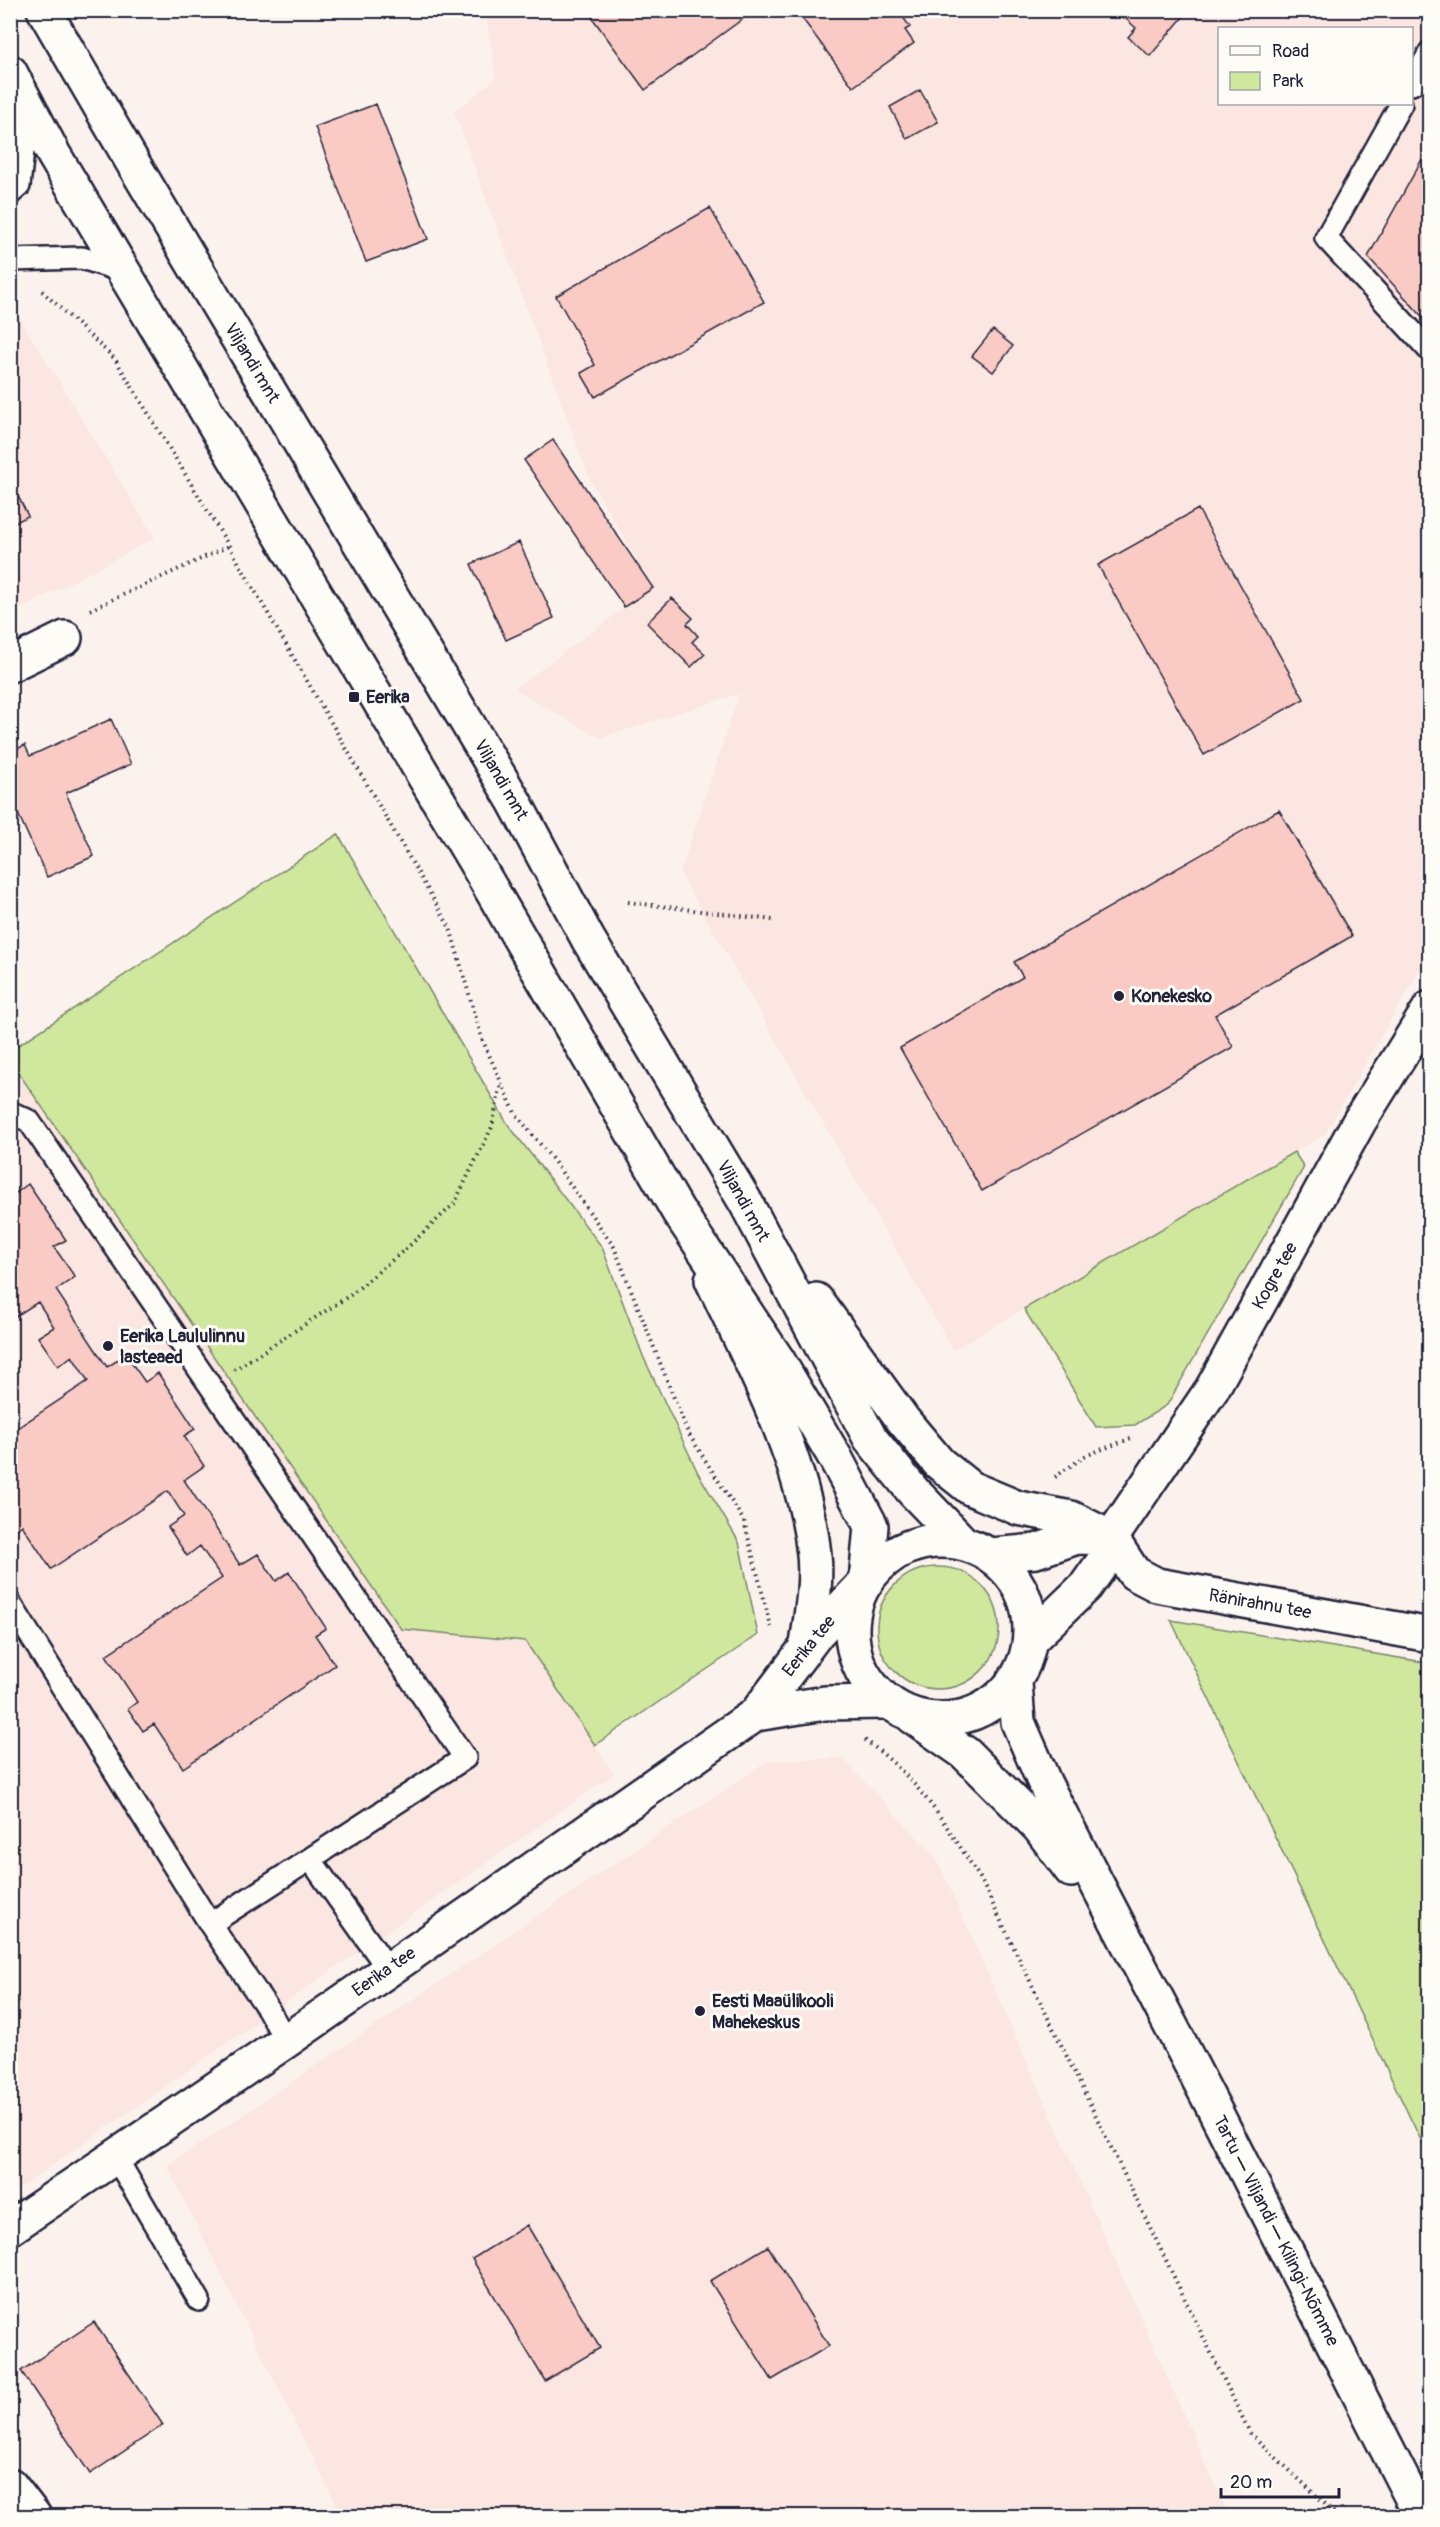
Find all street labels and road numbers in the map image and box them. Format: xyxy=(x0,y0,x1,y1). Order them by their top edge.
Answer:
street label: Viljandi mnt xyxy=(219,319,285,408)
street label: Viljandi mnt xyxy=(469,735,534,825)
street label: Viljandi mnt xyxy=(711,1156,775,1246)
street label: Kogre tee xyxy=(1247,1238,1303,1314)
street label: Ränirahnu tee xyxy=(1207,1584,1313,1624)
street label: Eerika tee xyxy=(777,1610,841,1681)
street label: Eerika tee xyxy=(348,1942,420,2002)
street label: Tartu — Viljandi — Kilingi-Nõmme xyxy=(1208,2112,1344,2350)

